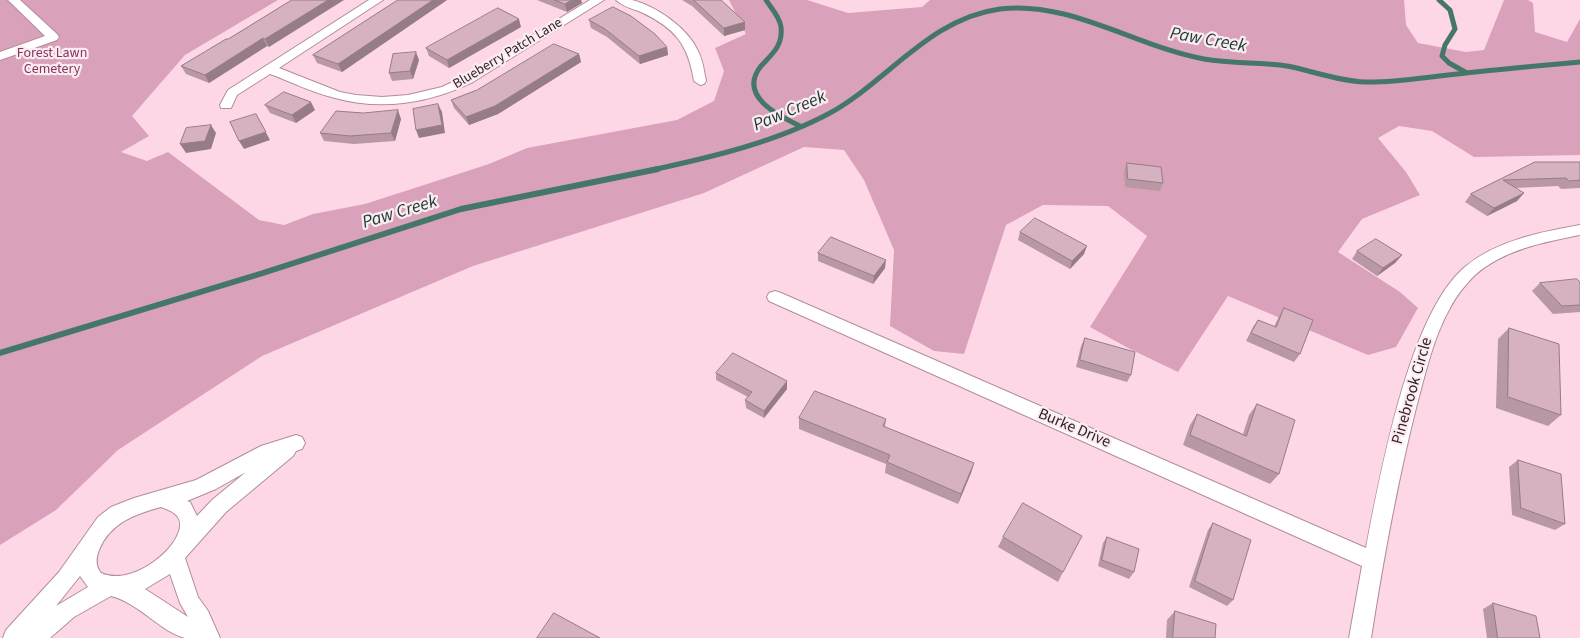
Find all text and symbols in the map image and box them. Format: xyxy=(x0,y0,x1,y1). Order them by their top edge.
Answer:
street label: Blueberry Patch Lane xyxy=(450,15,566,93)
water label: Paw Creek xyxy=(1168,24,1248,58)
park label: Forest Lawn Cemetery xyxy=(17,46,87,78)
water label: Paw Creek xyxy=(750,87,830,137)
water label: Paw Creek xyxy=(360,191,440,235)
street label: Pinebrook Circle xyxy=(1389,335,1437,447)
street label: Burke Drive xyxy=(1035,405,1113,453)

